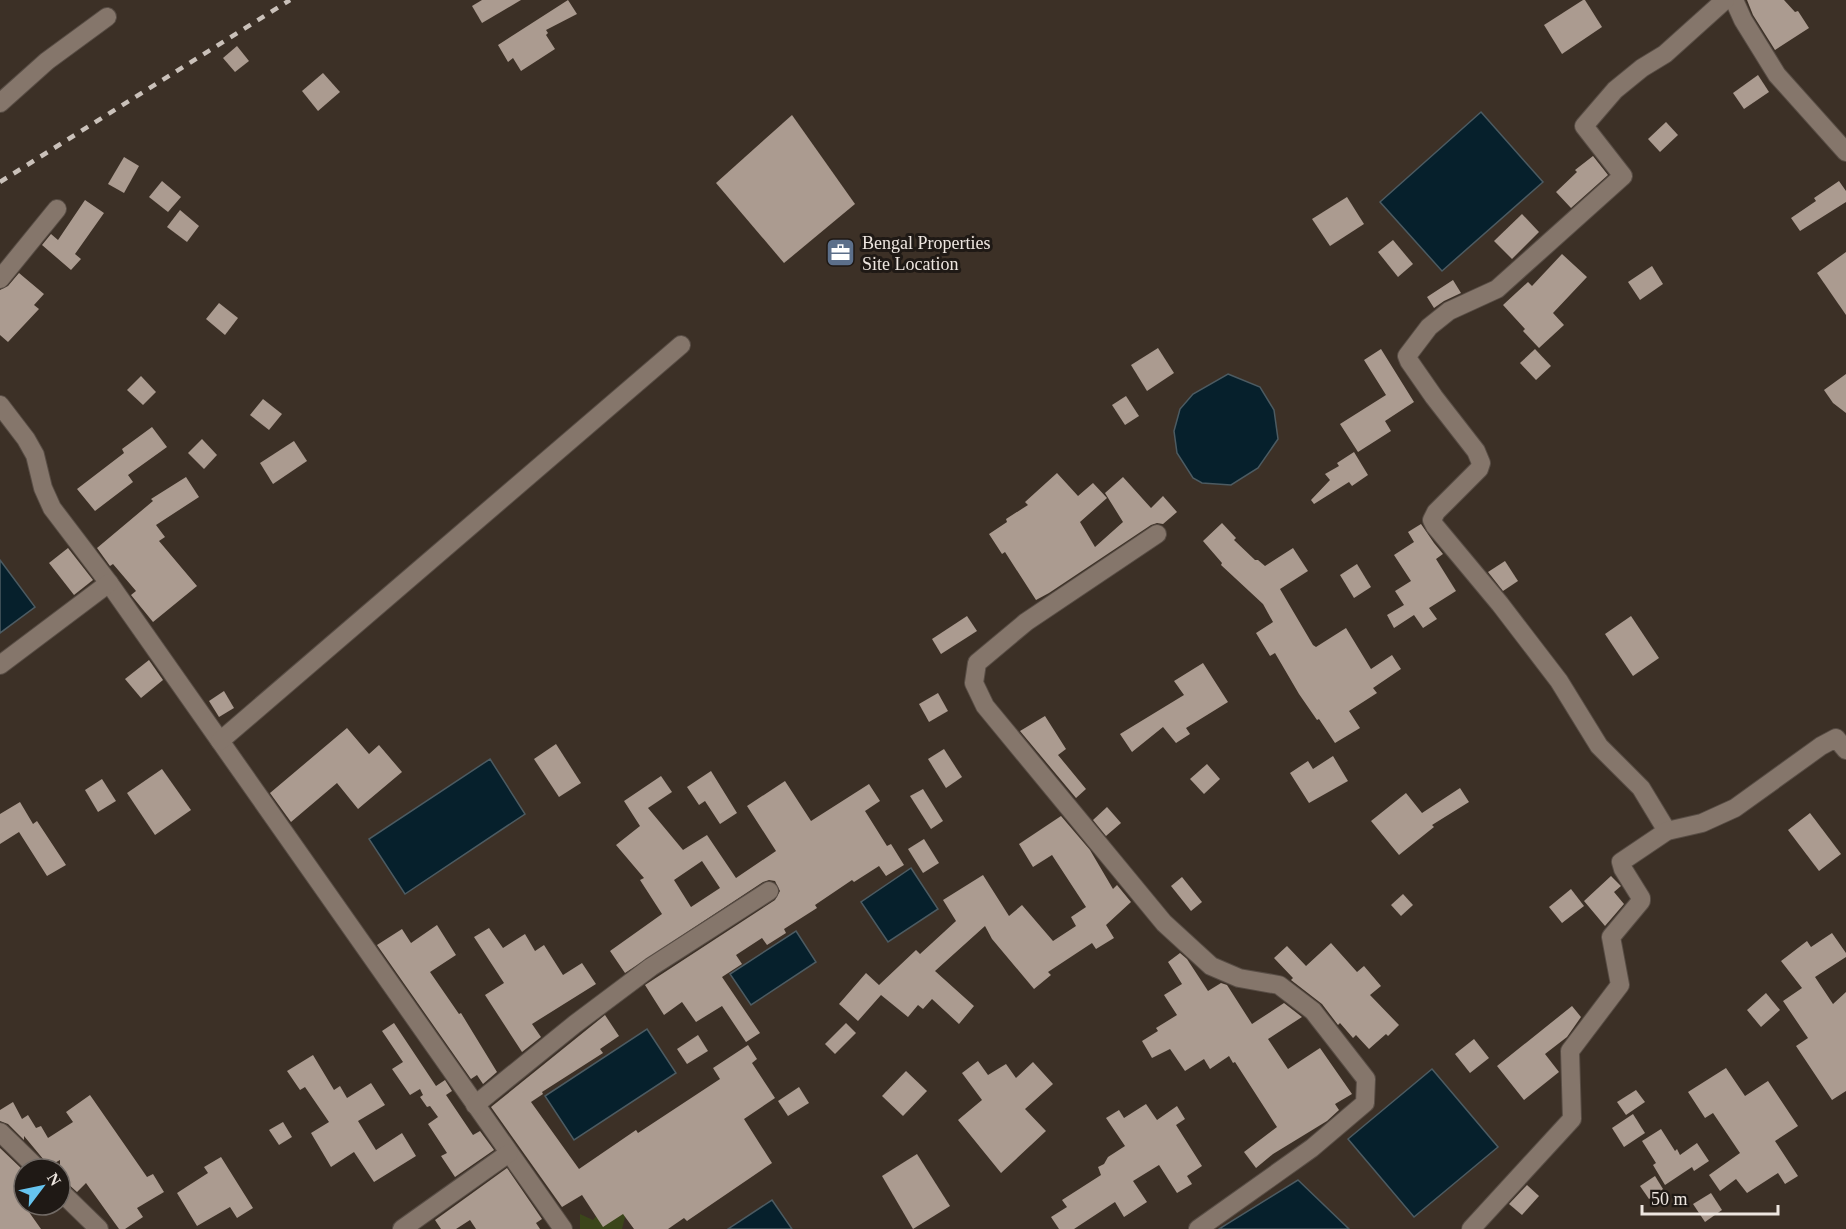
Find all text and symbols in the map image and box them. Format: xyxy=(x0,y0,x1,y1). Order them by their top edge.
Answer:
place label: Bengal Properties Site Location xyxy=(862,233,990,274)
office icon: Bengal Properties Site Location xyxy=(825,237,857,269)
north arrow xyxy=(12,1157,72,1217)
text: N xyxy=(44,1170,65,1189)
scale bar xyxy=(1642,1178,1778,1216)
text: 50 m xyxy=(1651,1189,1688,1209)

